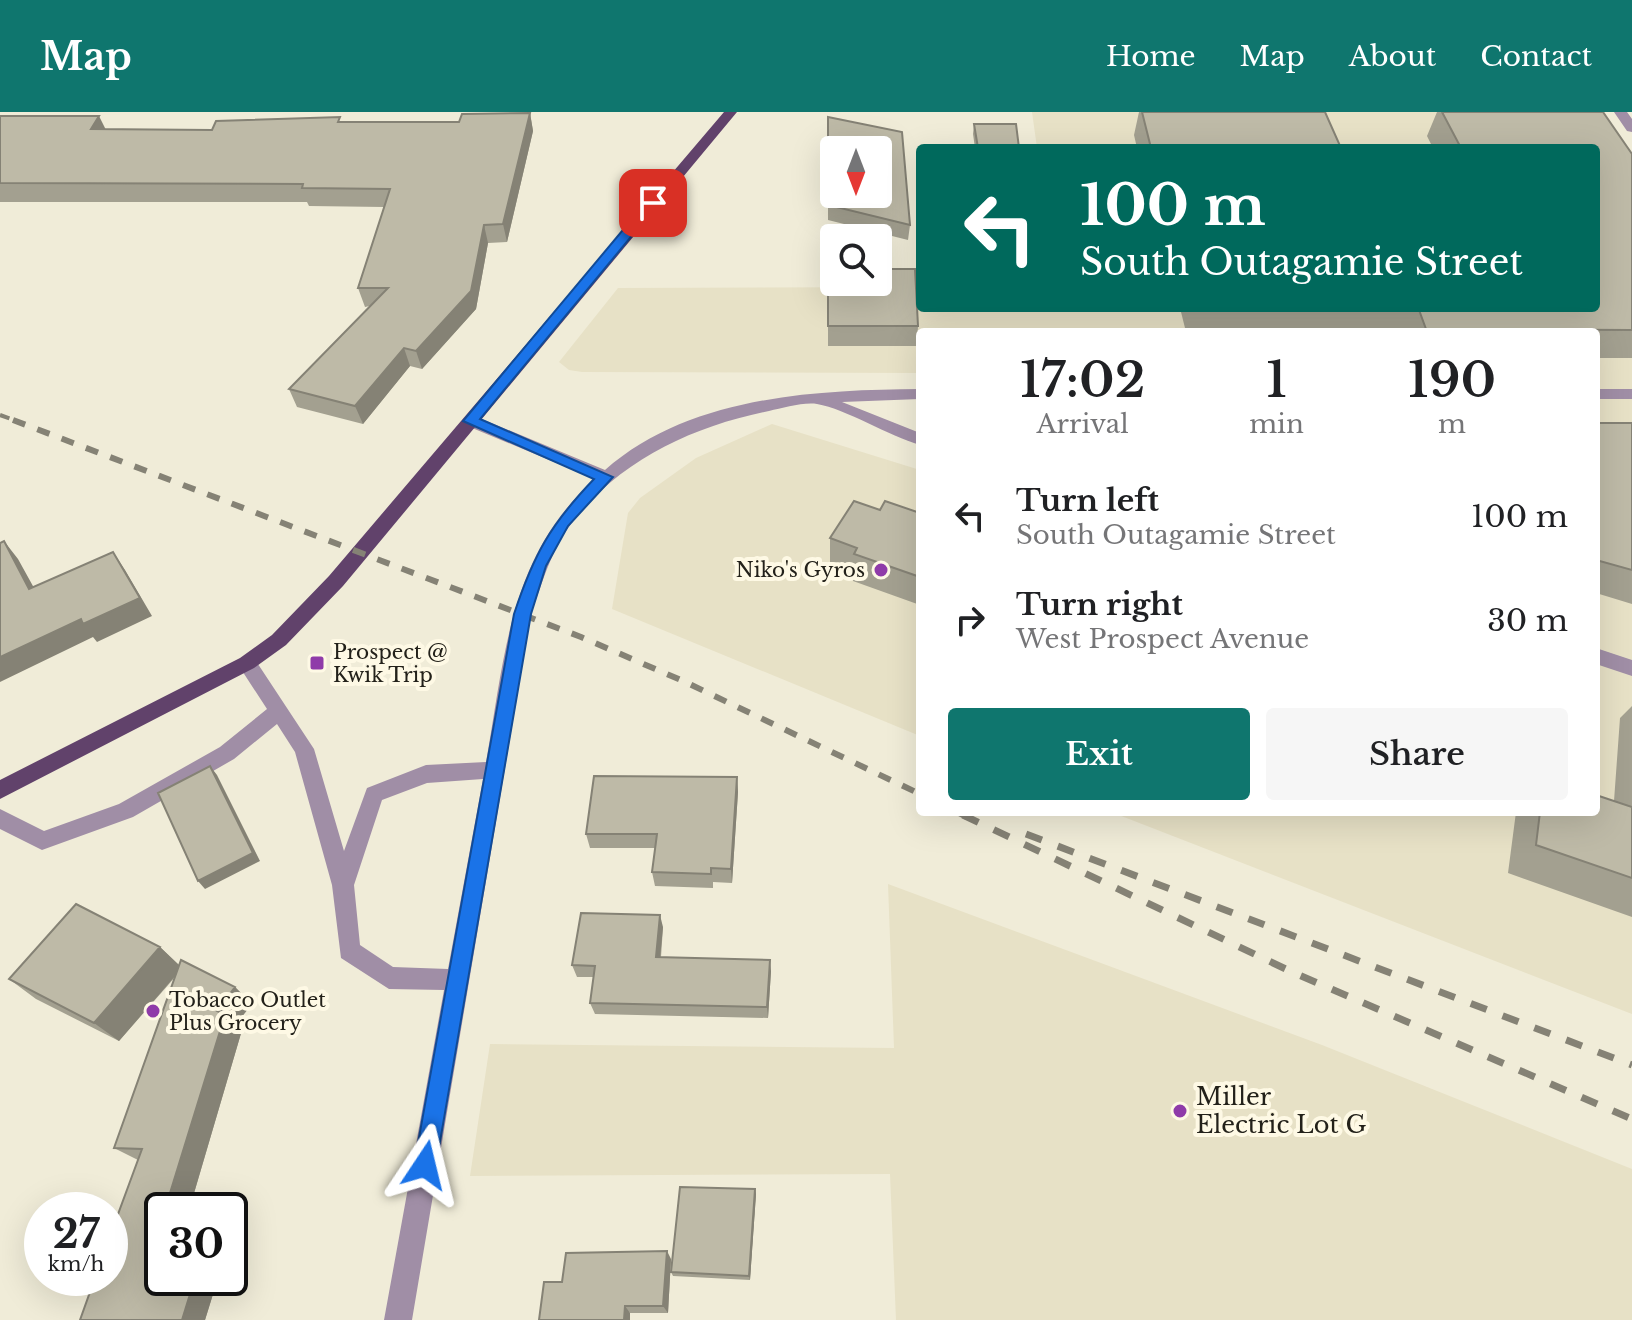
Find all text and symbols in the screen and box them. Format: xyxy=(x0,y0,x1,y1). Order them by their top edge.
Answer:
text: Map xyxy=(40,33,132,80)
text: Home xyxy=(1106,39,1196,74)
text: Map xyxy=(1240,39,1305,74)
text: About xyxy=(1349,39,1436,74)
text: Contact xyxy=(1480,39,1592,74)
north arrow xyxy=(820,136,892,208)
map controls xyxy=(820,136,892,296)
pin xyxy=(619,169,687,237)
text: 100 m xyxy=(1080,171,1266,240)
icon: left xyxy=(948,176,1052,280)
icon: arrive xyxy=(631,181,675,225)
button: search xyxy=(820,224,892,296)
text: South Outagamie Street xyxy=(1080,240,1523,285)
text: 17:02 xyxy=(1020,350,1145,410)
text: 1 xyxy=(1266,350,1287,410)
text: 190 xyxy=(1408,350,1496,410)
text: Arrival xyxy=(1037,408,1129,440)
text: min xyxy=(1249,408,1304,440)
text: m xyxy=(1438,408,1466,440)
text: Turn left xyxy=(1016,482,1159,519)
icon: left xyxy=(948,494,992,538)
text: 100 m xyxy=(1471,498,1568,535)
text: South Outagamie Street xyxy=(1016,519,1336,551)
place label: Niko's Gyros xyxy=(736,558,865,582)
marker: Niko's Gyros xyxy=(872,561,890,579)
text: Turn right xyxy=(1016,586,1183,623)
icon: right xyxy=(948,598,992,642)
text: 30 m xyxy=(1487,602,1568,639)
text: West Prospect Avenue xyxy=(1016,623,1309,655)
place label: Prospect @ Kwik Trip xyxy=(333,640,448,687)
marker: Prospect @ Kwik Trip xyxy=(308,654,326,672)
button: Exit xyxy=(948,708,1250,800)
button: Share xyxy=(1266,708,1568,800)
place label: Tobacco Outlet Plus Grocery xyxy=(169,988,326,1035)
marker: Tobacco Outlet Plus Grocery xyxy=(144,1002,162,1020)
place label: Miller Electric Lot G xyxy=(1196,1082,1366,1139)
marker: Miller Electric Lot G xyxy=(1171,1102,1189,1120)
position arrow xyxy=(383,1123,467,1207)
speed limit sign: 30 xyxy=(144,1192,248,1296)
text: 27 xyxy=(53,1209,99,1259)
text: km/h xyxy=(48,1252,104,1276)

